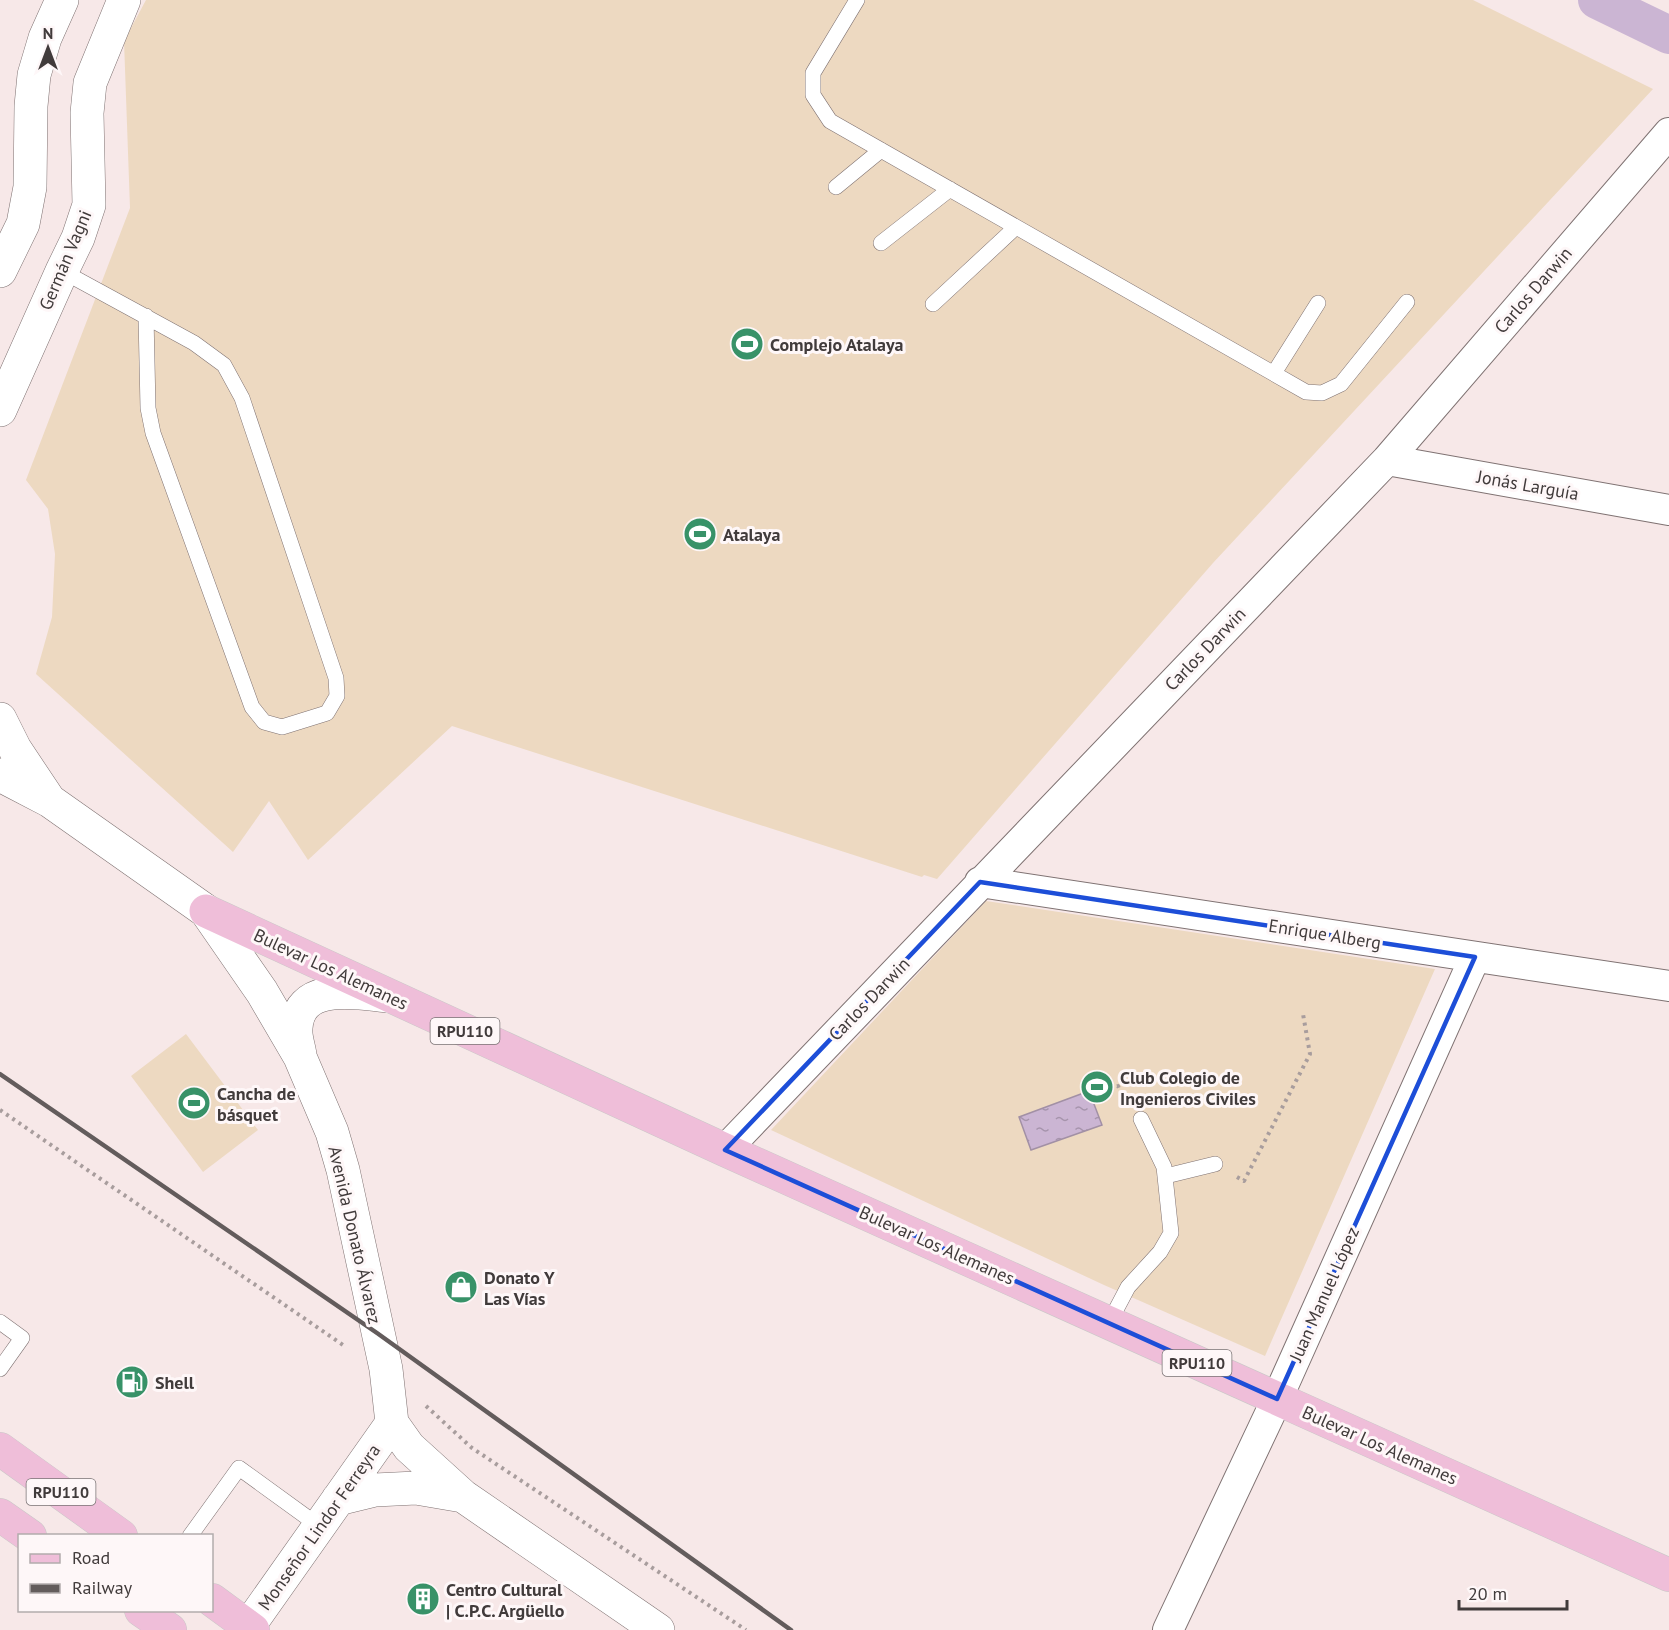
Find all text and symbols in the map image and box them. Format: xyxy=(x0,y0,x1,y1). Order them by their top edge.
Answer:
north arrow xyxy=(18,18,78,78)
text: N xyxy=(43,23,53,43)
street label: Germán Vagni xyxy=(34,206,96,314)
street label: Carlos Darwin xyxy=(1489,242,1577,338)
sports icon: Complejo Atalaya xyxy=(729,326,765,362)
place label: Complejo Atalaya xyxy=(770,333,903,356)
street label: Jonás Larguía xyxy=(1474,465,1581,505)
sports icon: Atalaya xyxy=(682,516,718,552)
place label: Atalaya xyxy=(723,523,780,546)
street label: Carlos Darwin xyxy=(1160,603,1250,695)
street label: Enrique Alberg xyxy=(1267,914,1383,954)
street label: Bulevar Los Alemanes xyxy=(250,923,412,1015)
street label: Carlos Darwin xyxy=(824,953,914,1045)
road number: RPU110 xyxy=(430,1018,500,1044)
place label: Club Colegio de Ingenieros Civiles xyxy=(1120,1066,1256,1110)
sports icon: Club Colegio de Ingenieros Civiles xyxy=(1079,1069,1115,1105)
place label: Cancha de básquet xyxy=(217,1082,296,1126)
sports icon: Cancha de básquet xyxy=(176,1085,212,1121)
street label: Avenida Donato Álvarez xyxy=(323,1144,387,1326)
street label: Bulevar Los Alemanes xyxy=(856,1200,1018,1290)
street label: Juan Manuel López xyxy=(1284,1223,1364,1366)
place label: Donato Y Las Vías xyxy=(484,1266,555,1310)
shop icon: Donato Y Las Vías xyxy=(443,1269,479,1305)
road number: RPU110 xyxy=(1162,1350,1232,1376)
fuel station icon: Shell xyxy=(114,1364,150,1400)
place label: Shell xyxy=(155,1371,195,1394)
street label: Bulevar Los Alemanes xyxy=(1299,1400,1461,1490)
street label: Monseñor Lindor Ferreyra xyxy=(253,1439,385,1615)
road number: RPU110 xyxy=(26,1479,96,1505)
legend xyxy=(18,1534,213,1612)
text: Road xyxy=(72,1546,110,1569)
scale bar xyxy=(1459,1573,1567,1611)
text: Railway xyxy=(72,1576,133,1599)
place label: Centro Cultural | C.P.C. Argüello xyxy=(446,1578,565,1622)
building icon: Centro Cultural | C.P.C. Argüello xyxy=(405,1581,441,1617)
text: 20 m xyxy=(1468,1582,1507,1605)

